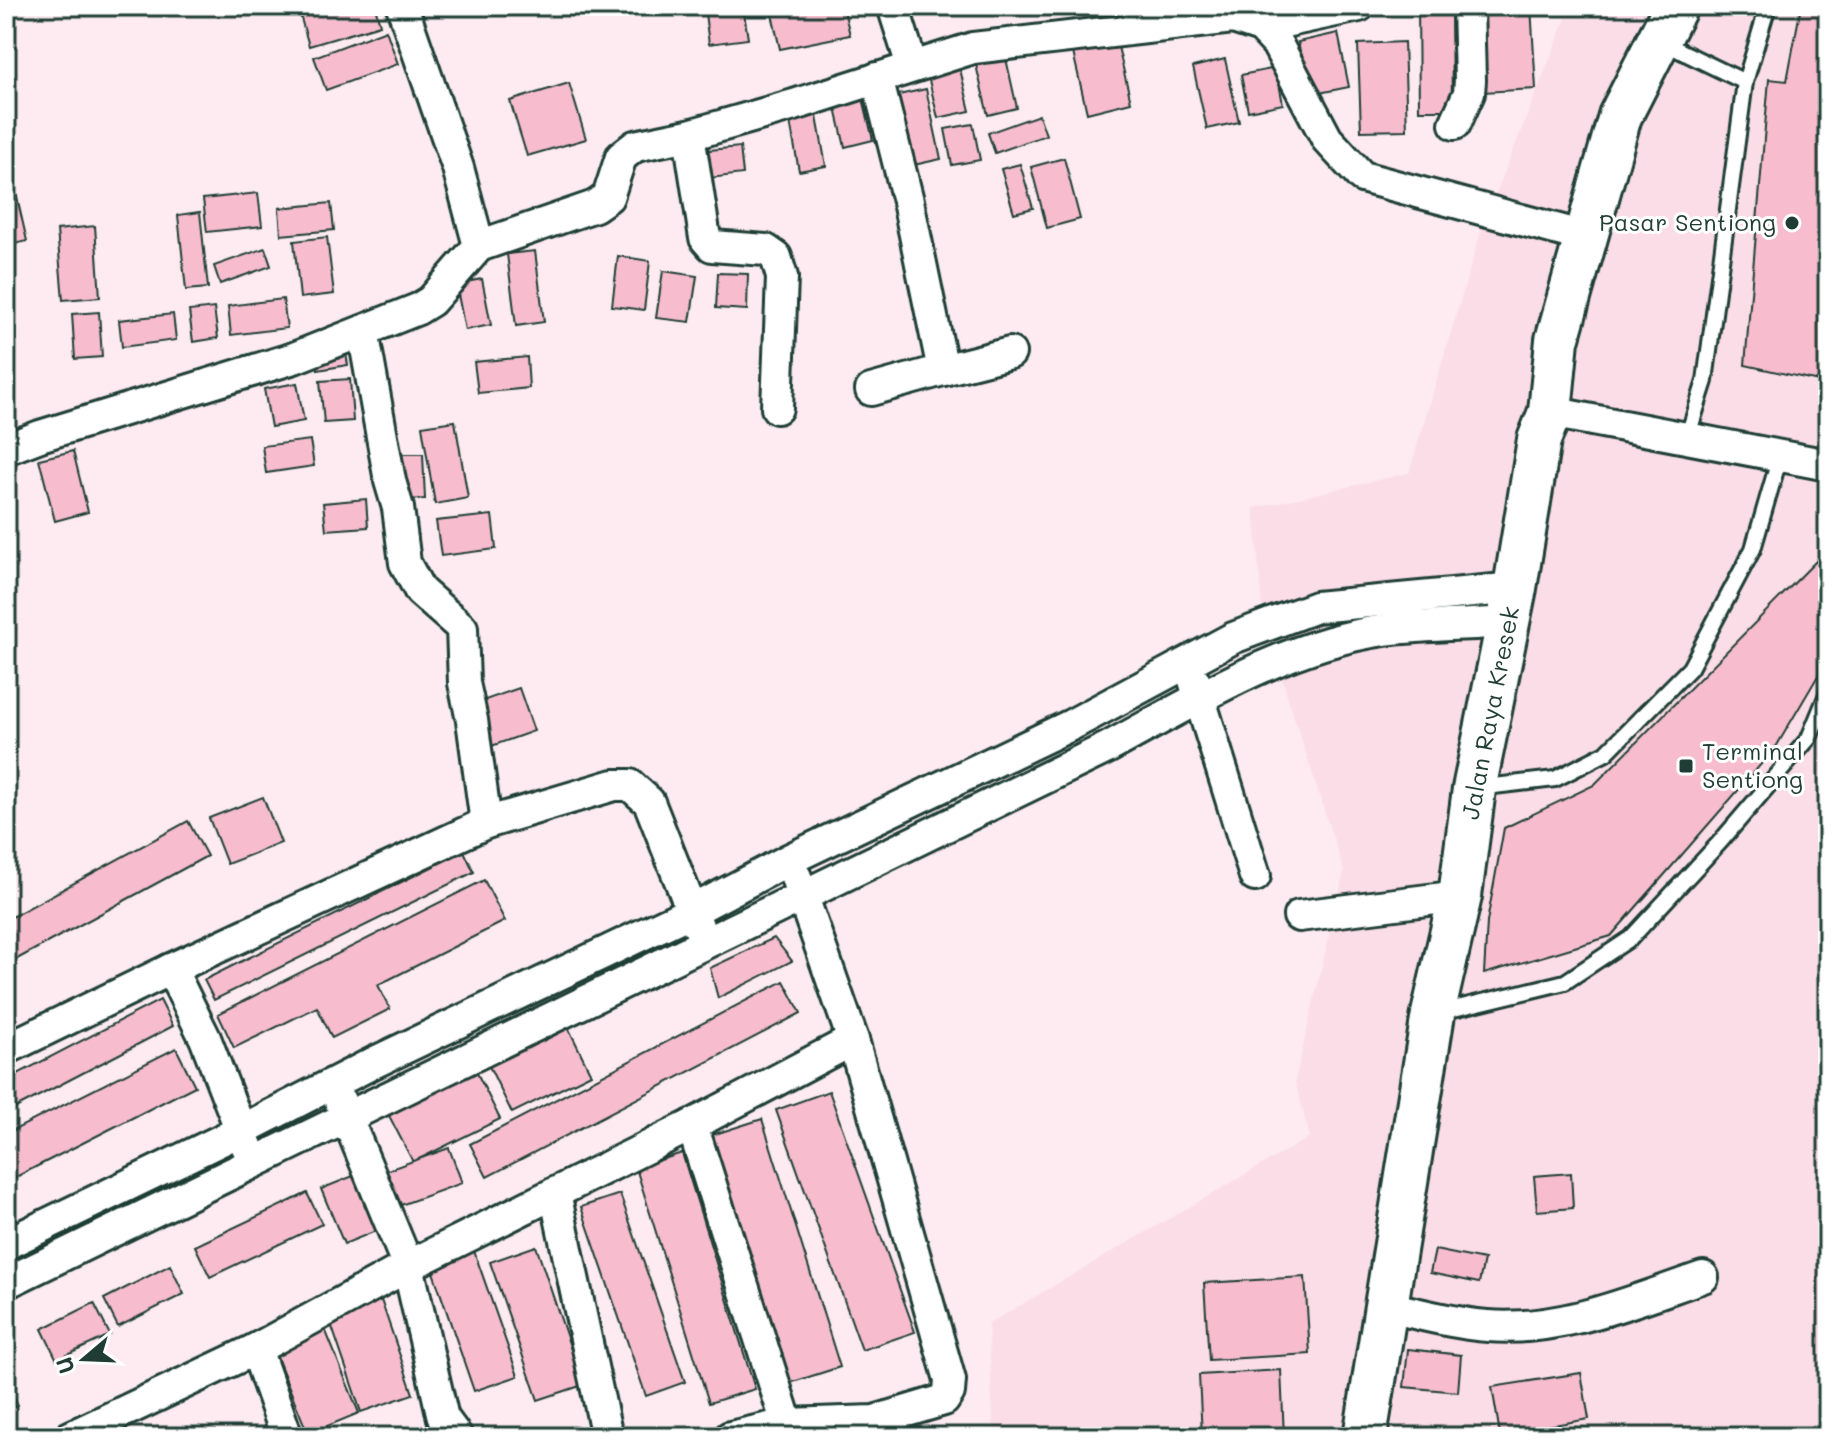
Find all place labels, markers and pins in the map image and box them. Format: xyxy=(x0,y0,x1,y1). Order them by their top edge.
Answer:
place label: Pasar Sentiong xyxy=(1599,206,1776,237)
marker: Pasar Sentiong xyxy=(1783,214,1801,232)
place label: Terminal Sentiong xyxy=(1702,735,1803,794)
marker: Terminal Sentiong xyxy=(1677,757,1695,775)

